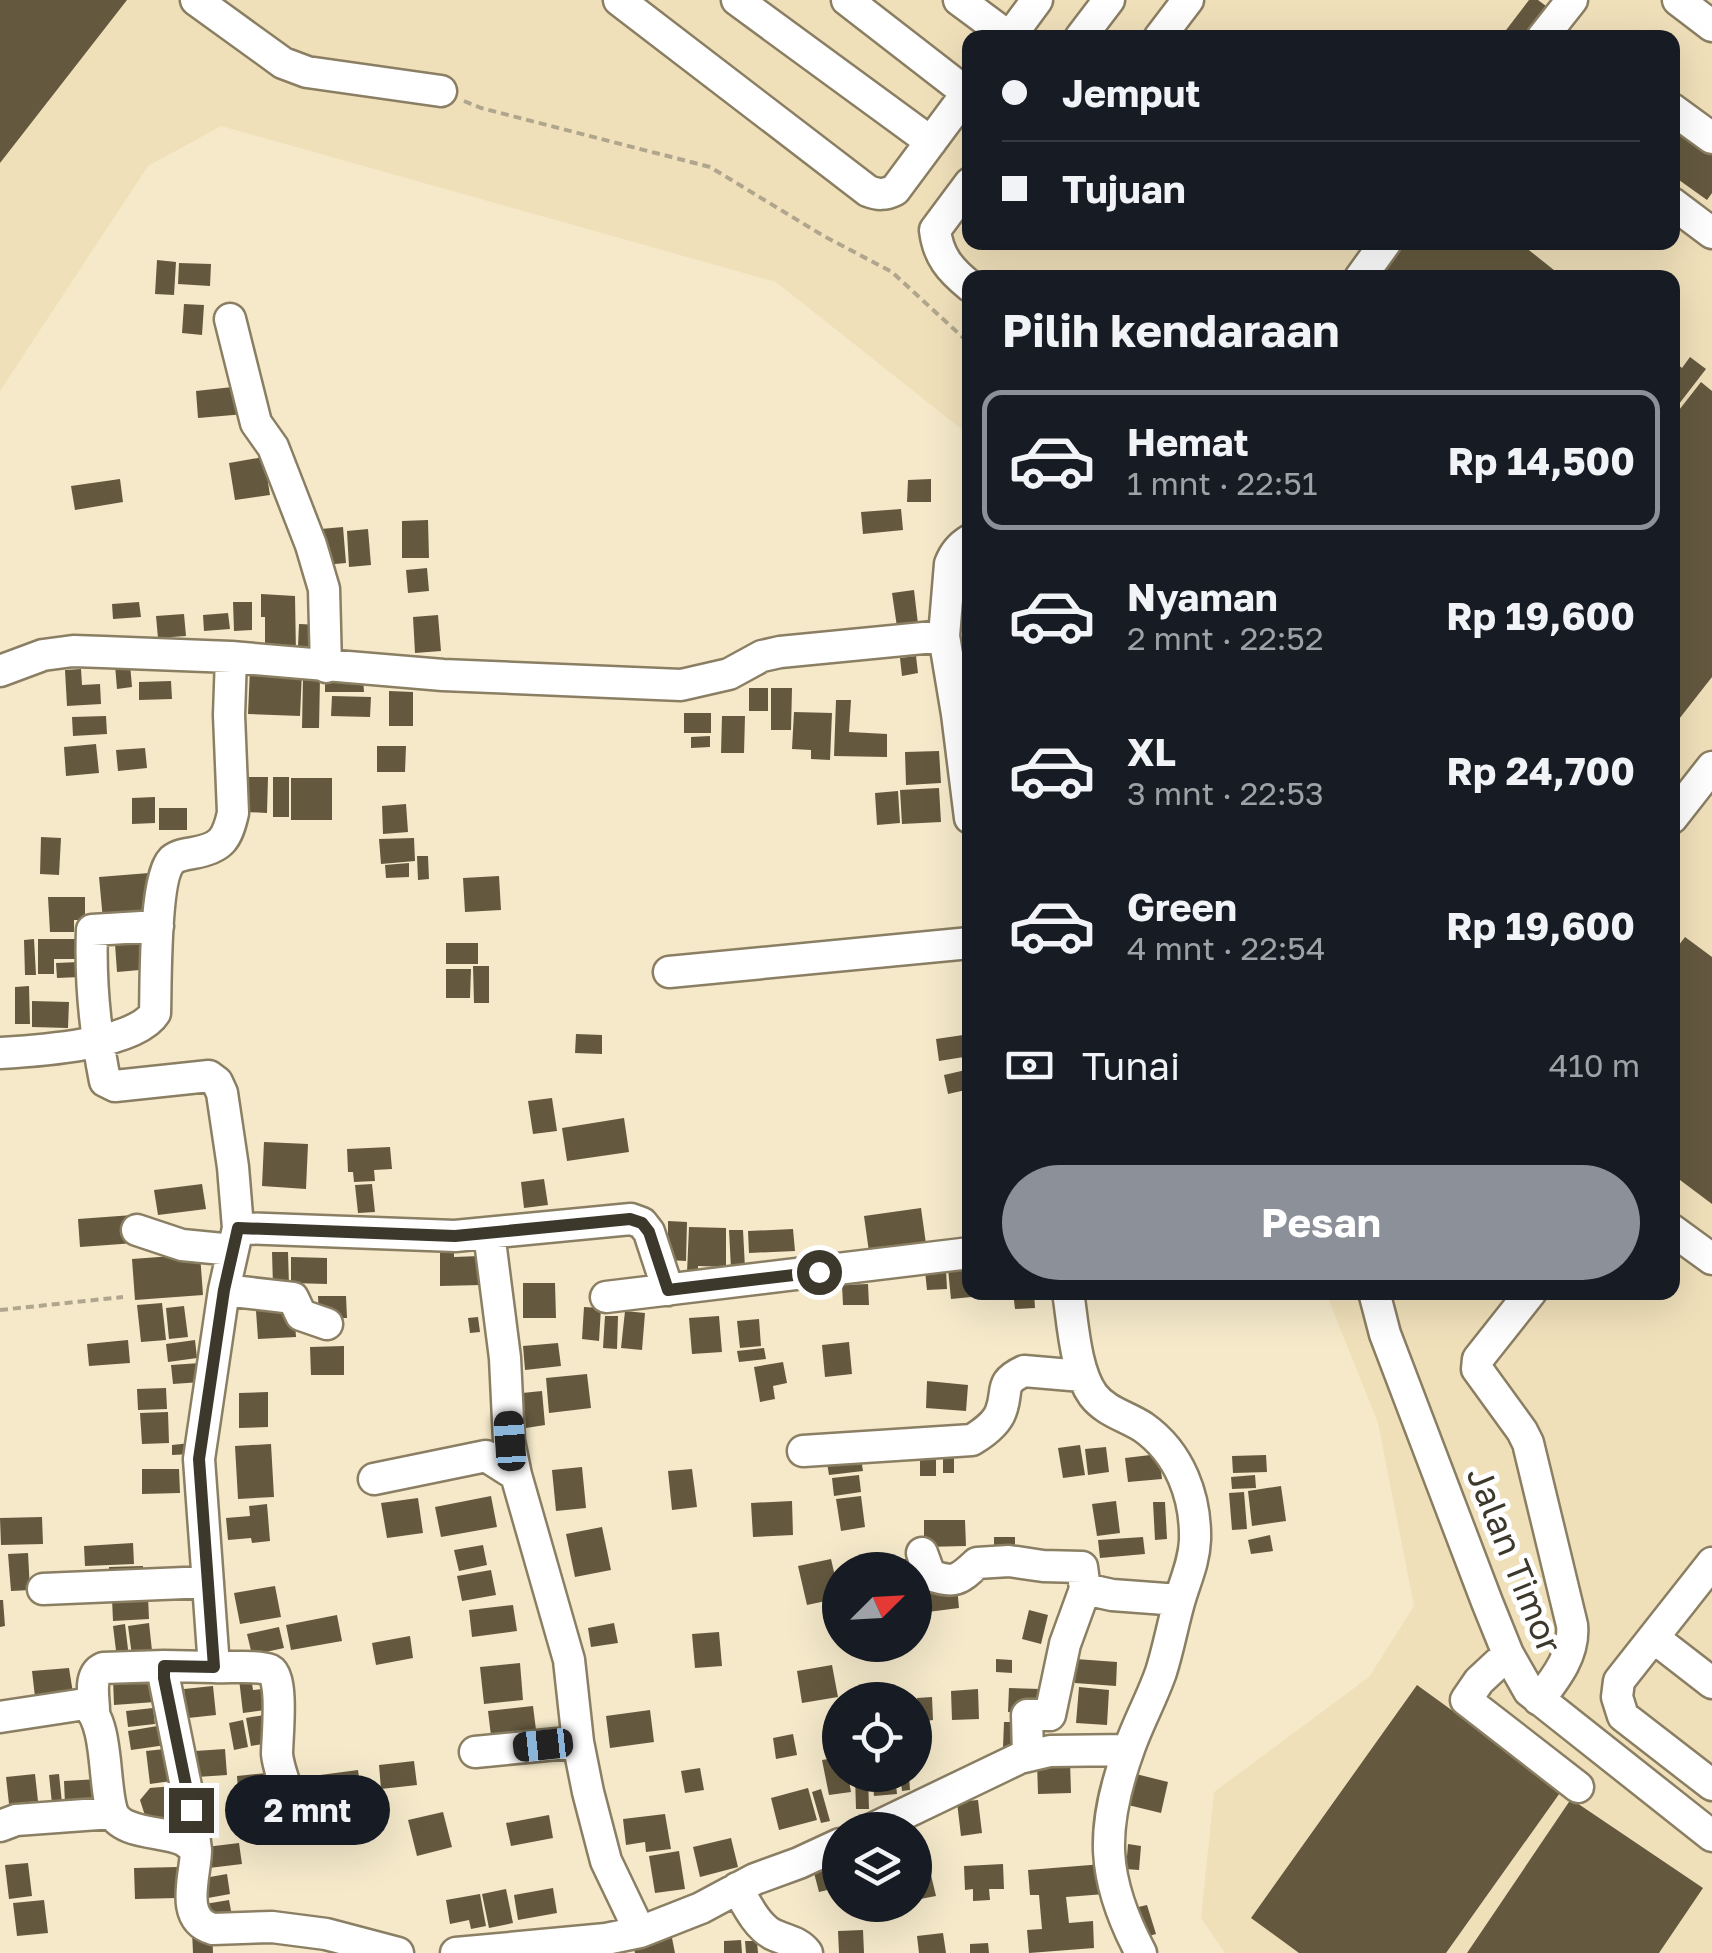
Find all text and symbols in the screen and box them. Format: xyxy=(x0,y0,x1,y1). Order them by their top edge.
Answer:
text: Jemput xyxy=(1062,70,1201,115)
text: Tujuan xyxy=(1062,166,1186,211)
text: Pilih kendaraan xyxy=(1002,303,1339,357)
icon: car xyxy=(1007,415,1097,505)
text: Hemat xyxy=(1127,419,1249,464)
text: Rp 14,500 xyxy=(1448,438,1635,483)
text: 1 mnt · 22:51 xyxy=(1127,464,1317,502)
icon: car xyxy=(1007,570,1097,660)
text: Nyaman xyxy=(1127,574,1278,619)
text: Rp 19,600 xyxy=(1446,593,1635,638)
text: 2 mnt · 22:52 xyxy=(1127,619,1323,657)
icon: car xyxy=(1007,725,1097,815)
text: XL xyxy=(1127,729,1176,774)
text: Rp 24,700 xyxy=(1447,748,1635,793)
text: 3 mnt · 22:53 xyxy=(1127,774,1324,812)
icon: car xyxy=(1007,880,1097,970)
text: Green xyxy=(1127,884,1237,929)
text: Rp 19,600 xyxy=(1446,903,1635,948)
text: 4 mnt · 22:54 xyxy=(1127,929,1325,967)
icon: cash xyxy=(1002,1038,1057,1093)
text: Tunai xyxy=(1082,1043,1180,1088)
text: 410 m xyxy=(1549,1046,1640,1084)
button: Pesan xyxy=(1002,1165,1640,1280)
route start xyxy=(797,1250,842,1295)
car xyxy=(493,1410,527,1472)
street label: Jalan Timor xyxy=(1459,1460,1571,1659)
north arrow xyxy=(822,1552,932,1662)
map controls xyxy=(822,1552,932,1922)
button: locate xyxy=(822,1682,932,1792)
car xyxy=(512,1727,574,1763)
callout: 2 mnt xyxy=(226,1775,391,1845)
route end xyxy=(169,1788,214,1833)
text: 2 mnt xyxy=(264,1791,351,1829)
button: layers xyxy=(822,1812,932,1922)

